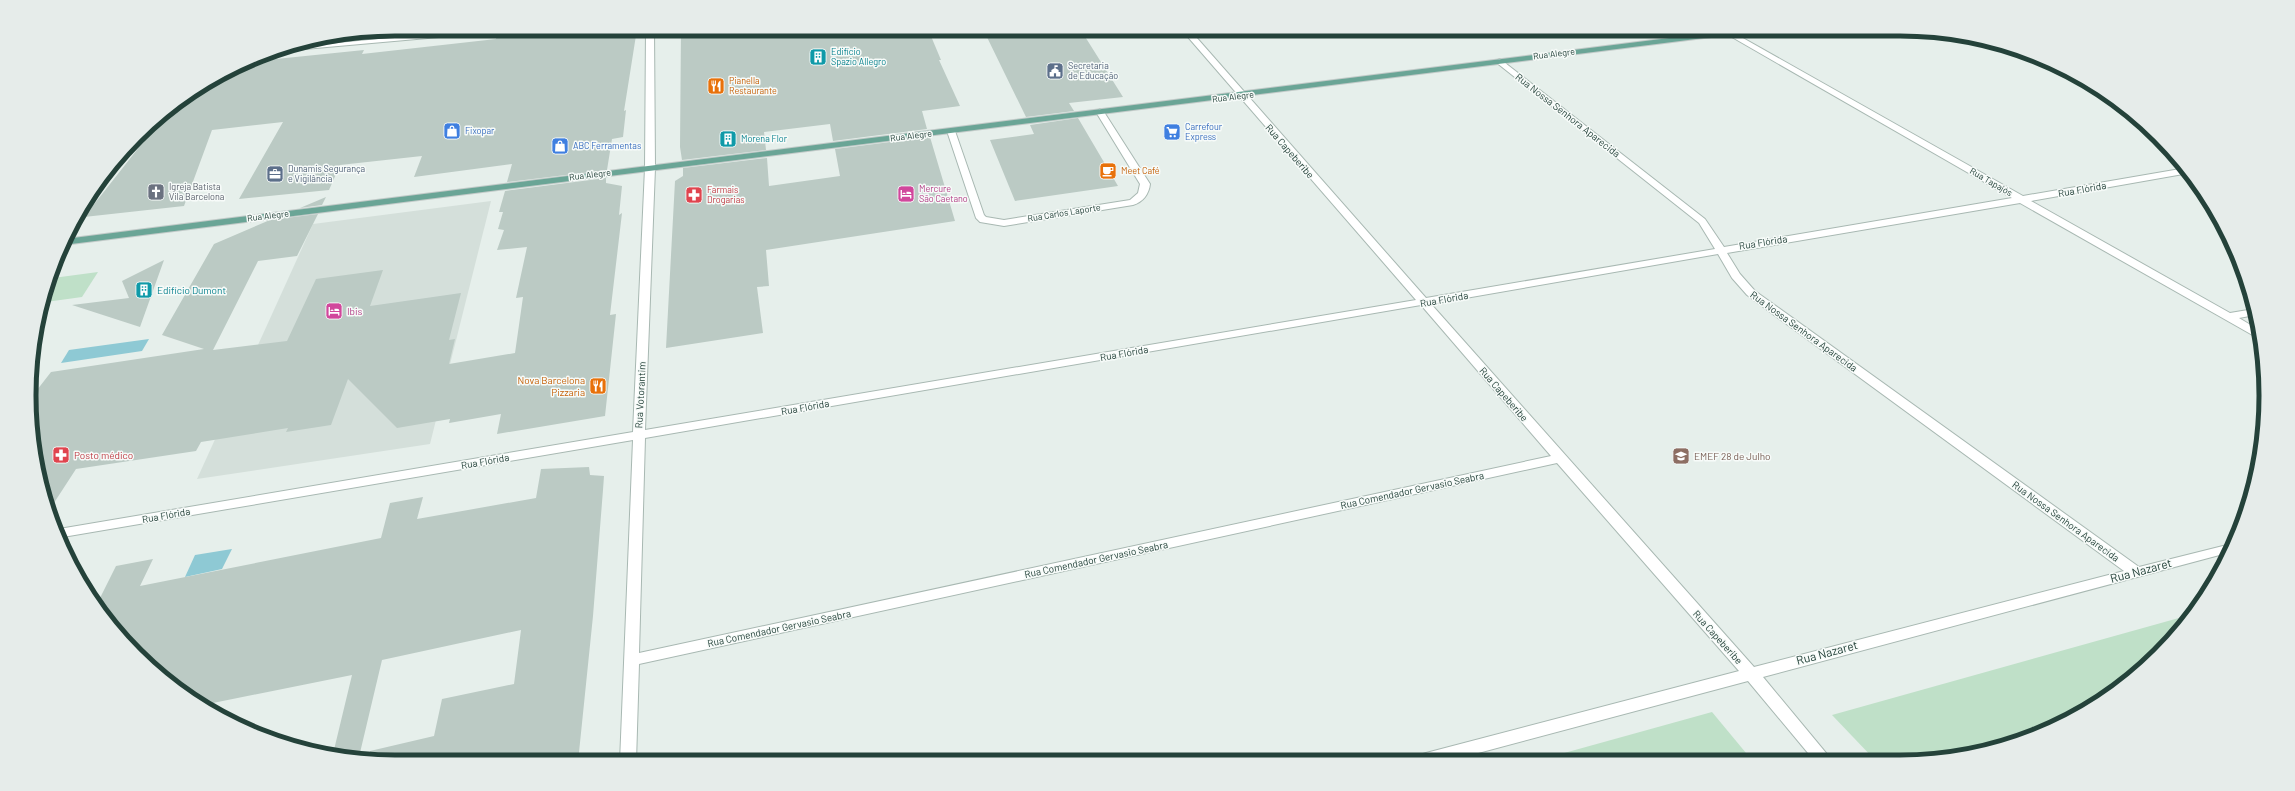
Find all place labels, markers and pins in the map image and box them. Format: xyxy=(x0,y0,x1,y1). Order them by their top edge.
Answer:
place label: Edifício Spazio Allegro xyxy=(831,46,886,67)
building icon: Edifício Spazio Allegro xyxy=(808,47,828,67)
place label: Secretaria de Educação xyxy=(1068,60,1118,81)
public building icon: Secretaria de Educação xyxy=(1045,61,1065,81)
place label: Pianella Restaurante xyxy=(729,75,777,96)
restaurant icon: Pianella Restaurante xyxy=(706,76,726,96)
shop icon: Fixopar xyxy=(442,121,462,141)
place label: Carrefour Express xyxy=(1185,121,1223,142)
supermarket icon: Carrefour Express xyxy=(1162,122,1182,142)
place label: Fixopar xyxy=(465,125,495,136)
building icon: Morena Flor xyxy=(718,129,738,149)
place label: Morena Flor xyxy=(741,133,788,144)
shop icon: ABC Ferramentas xyxy=(550,136,570,156)
place label: ABC Ferramentas xyxy=(573,140,641,151)
cafe icon: Meet Café xyxy=(1098,161,1118,181)
place label: Dunamis Segurança e Vigilância xyxy=(288,163,365,184)
office icon: Dunamis Segurança e Vigilância xyxy=(265,164,285,184)
place label: Meet Café xyxy=(1121,165,1160,176)
place label: Igreja Batista Vila Barcelona xyxy=(169,181,224,202)
church icon: Igreja Batista Vila Barcelona xyxy=(146,182,166,202)
place label: Mercure São Caetano xyxy=(919,183,968,204)
place label: Farmais Drogarias xyxy=(707,184,745,205)
hotel icon: Mercure São Caetano xyxy=(896,184,916,204)
pharmacy icon: Farmais Drogarias xyxy=(684,185,704,205)
building icon: Edifício Dumont xyxy=(134,280,154,300)
place label: Edifício Dumont xyxy=(157,284,226,296)
hotel icon: Ibis xyxy=(324,301,344,321)
place label: Ibis xyxy=(347,305,363,317)
place label: Nova Barcelona Pizzaria xyxy=(518,374,585,398)
restaurant icon: Nova Barcelona Pizzaria xyxy=(588,376,608,396)
pharmacy icon: Posto médico xyxy=(51,445,71,465)
school or university icon: EMEF 28 de Julho xyxy=(1671,446,1691,466)
place label: Posto médico xyxy=(74,449,133,461)
place label: EMEF 28 de Julho xyxy=(1694,450,1771,462)

